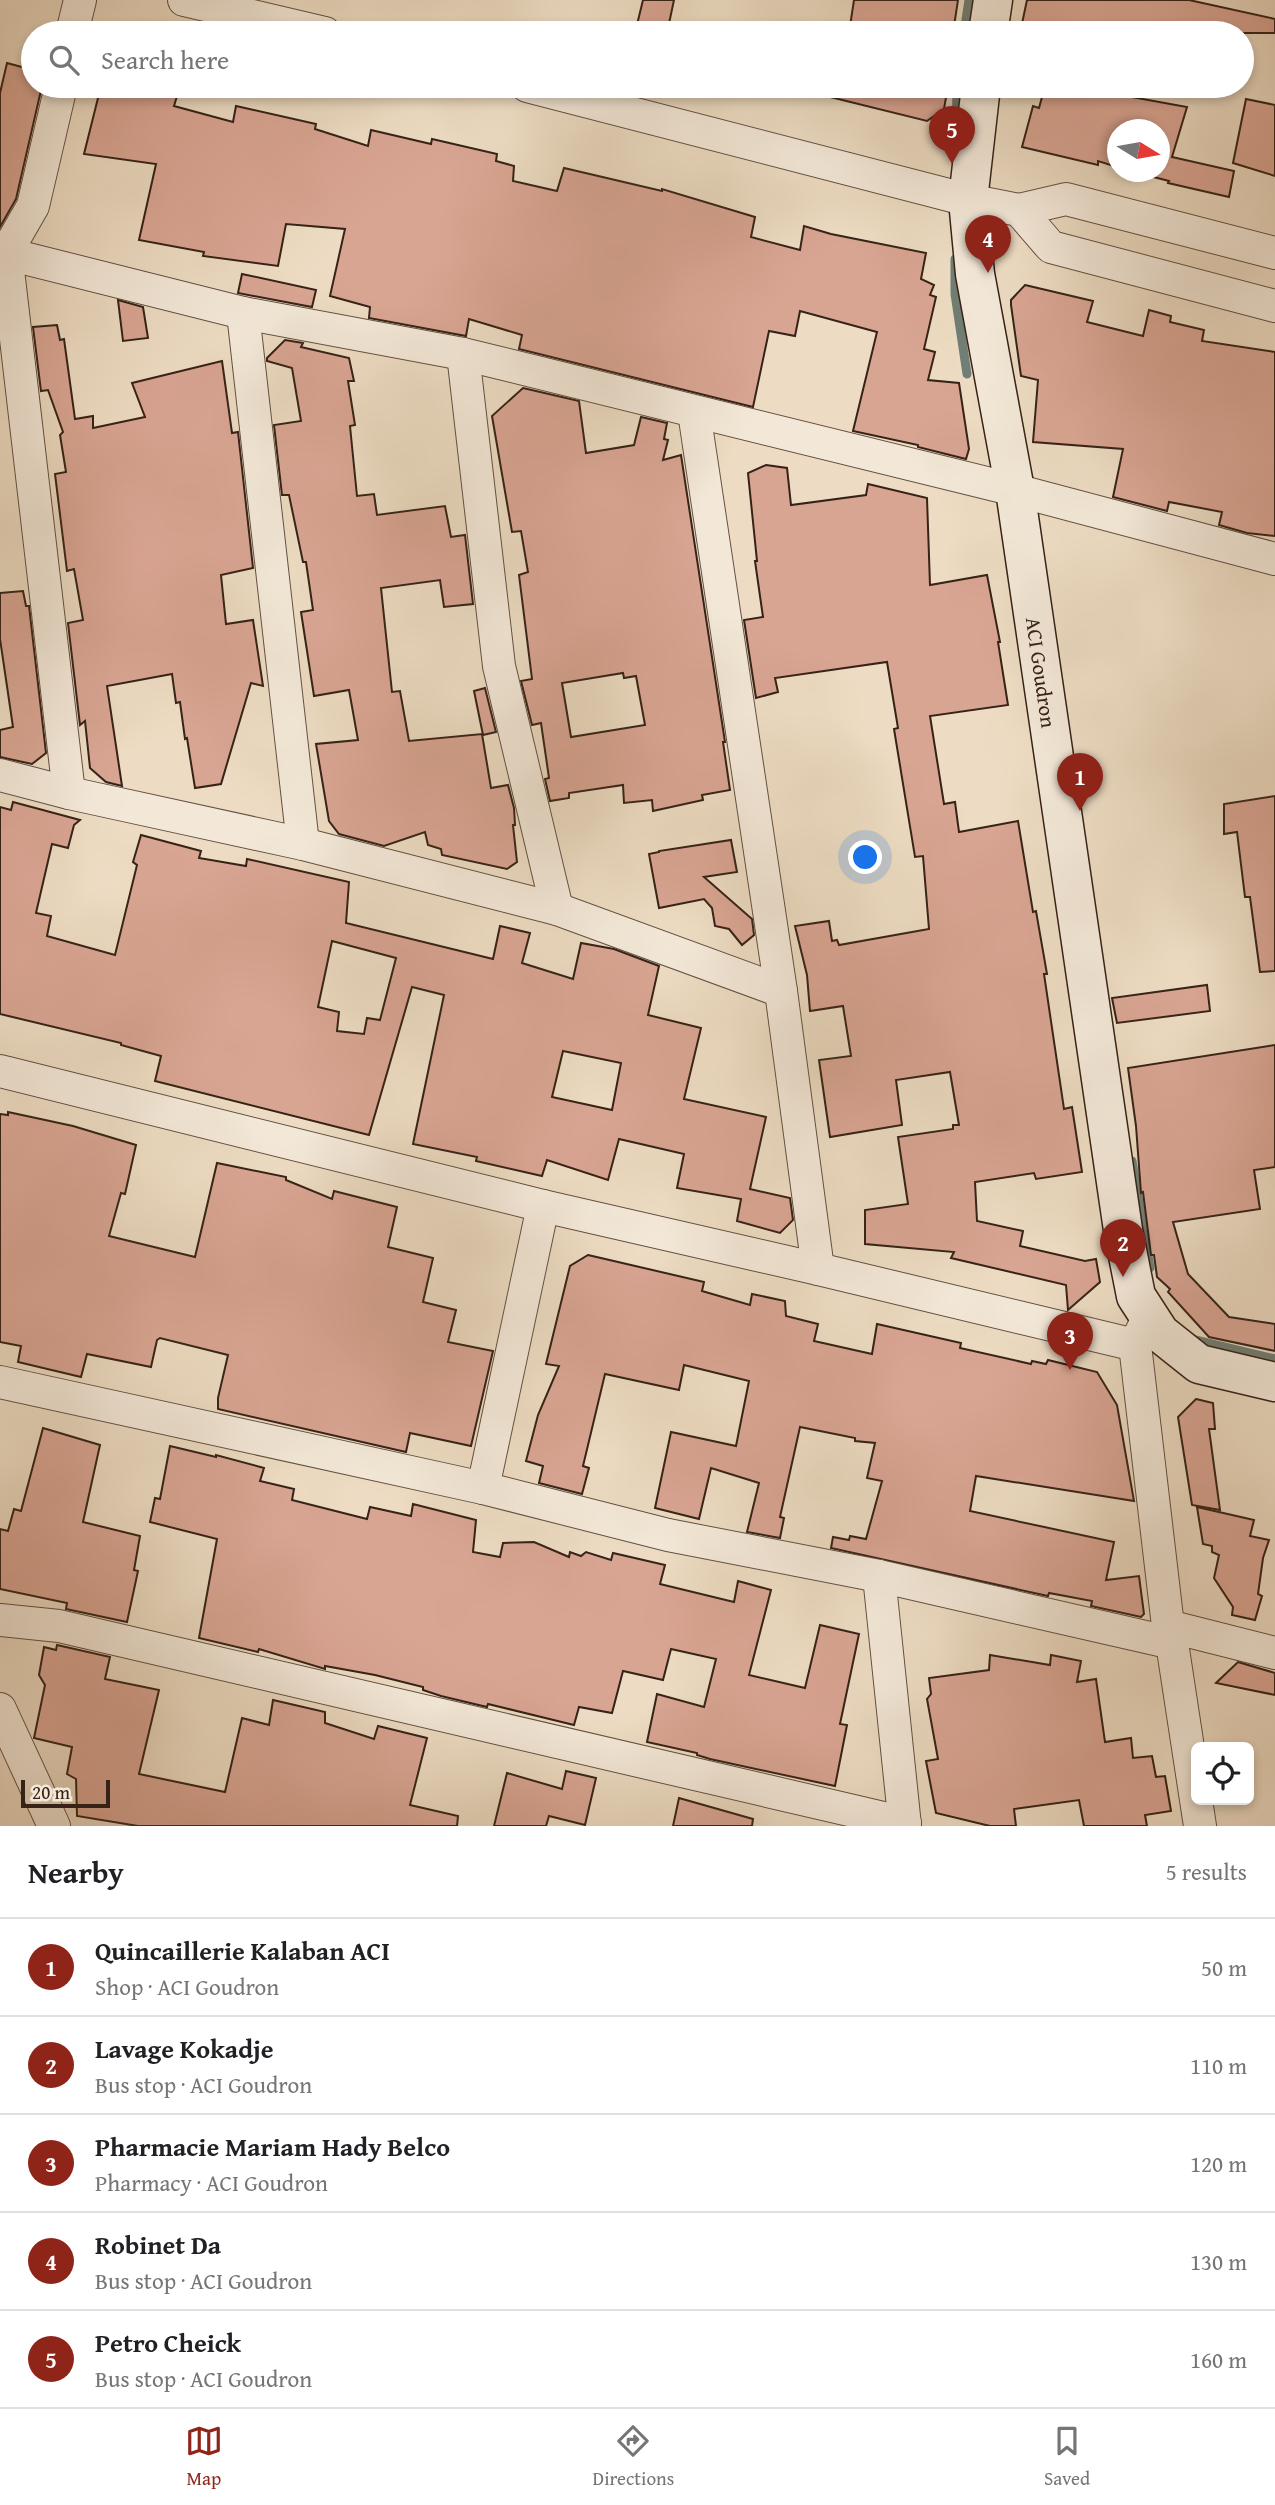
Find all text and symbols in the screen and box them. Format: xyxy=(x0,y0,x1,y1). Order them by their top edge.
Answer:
search box xyxy=(21,21,1254,98)
text: Search here xyxy=(101,40,229,79)
icon: search xyxy=(45,41,83,79)
pin: 5 xyxy=(929,106,975,164)
north arrow xyxy=(1107,119,1170,182)
pin: 4 xyxy=(965,215,1011,273)
street label: ACI Goudron xyxy=(1018,615,1065,730)
pin: 1 xyxy=(1057,753,1103,811)
your location xyxy=(848,840,882,874)
pin: 2 xyxy=(1100,1219,1146,1277)
pin: 3 xyxy=(1047,1312,1093,1370)
map controls xyxy=(1191,1742,1254,1805)
button: locate xyxy=(1191,1742,1254,1805)
scale bar xyxy=(21,1777,110,1809)
text: 20 m xyxy=(32,1778,70,1806)
text: Nearby xyxy=(28,1850,124,1894)
text: 5 results xyxy=(1166,1855,1247,1888)
text: Quincaillerie Kalaban ACI xyxy=(95,1931,390,1970)
text: 1 xyxy=(45,1951,57,1984)
text: 50 m xyxy=(1201,1951,1247,1984)
text: Shop · ACI Goudron xyxy=(95,1970,279,2003)
text: Lavage Kokadje xyxy=(95,2029,274,2068)
text: 2 xyxy=(45,2049,57,2082)
text: 110 m xyxy=(1190,2049,1247,2082)
text: Bus stop · ACI Goudron xyxy=(95,2068,312,2101)
text: Pharmacie Mariam Hady Belco xyxy=(95,2127,450,2166)
text: 3 xyxy=(45,2147,57,2180)
text: 120 m xyxy=(1190,2147,1247,2180)
text: Pharmacy · ACI Goudron xyxy=(95,2166,328,2199)
text: Robinet Da xyxy=(95,2225,221,2264)
text: 4 xyxy=(45,2245,57,2278)
text: 130 m xyxy=(1190,2245,1247,2278)
text: Bus stop · ACI Goudron xyxy=(95,2264,312,2297)
text: Petro Cheick xyxy=(95,2323,241,2362)
text: 5 xyxy=(45,2343,57,2376)
text: 160 m xyxy=(1190,2343,1247,2376)
text: Bus stop · ACI Goudron xyxy=(95,2362,312,2395)
tab: Map xyxy=(185,2422,223,2492)
tab: Directions xyxy=(593,2422,674,2492)
tab: Saved xyxy=(1044,2422,1090,2492)

